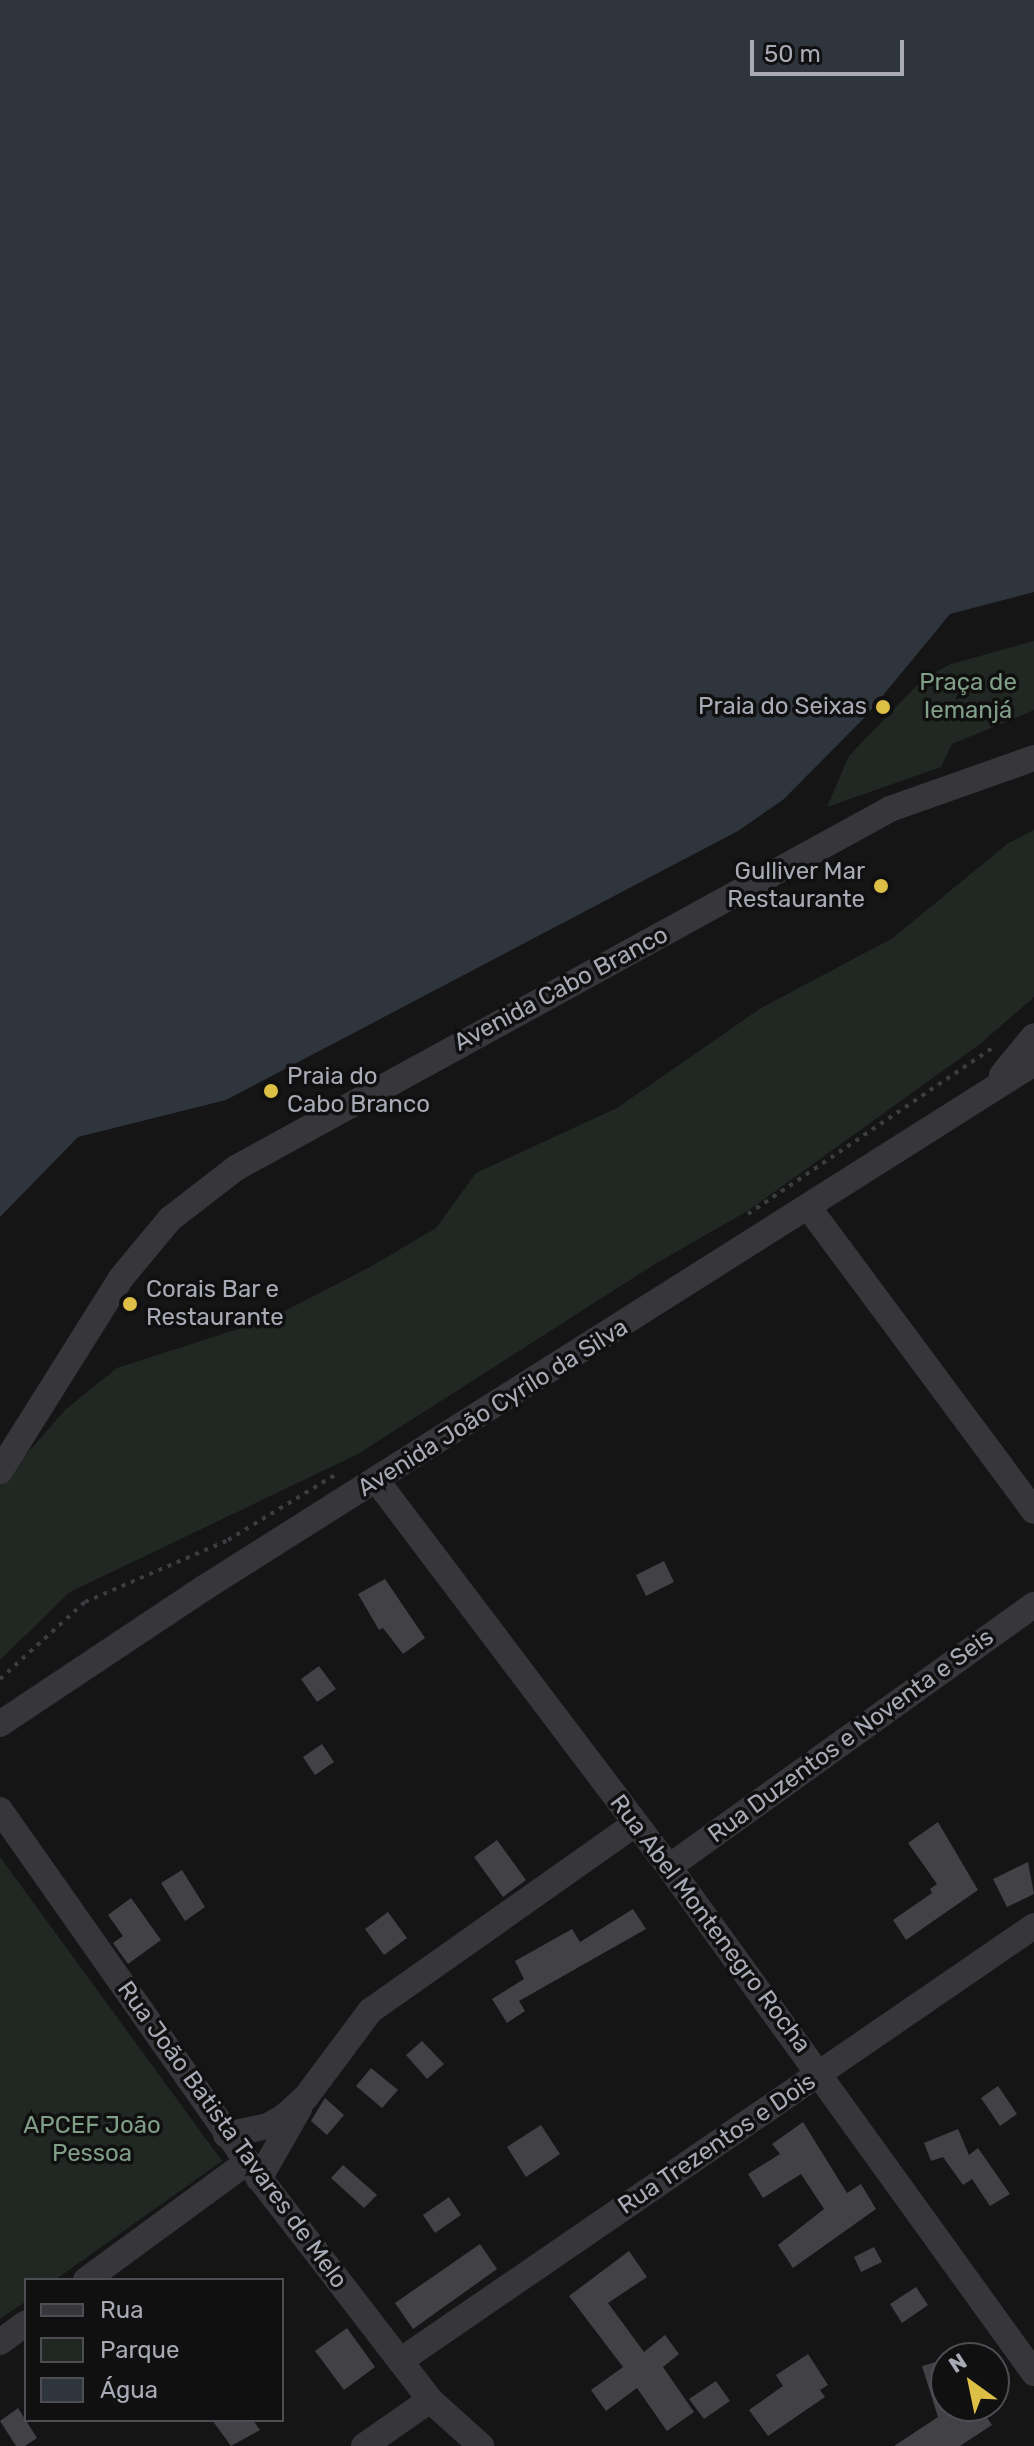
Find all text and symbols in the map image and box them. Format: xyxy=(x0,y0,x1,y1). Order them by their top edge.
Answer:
scale bar xyxy=(754,24,908,74)
text: 50 m xyxy=(764,40,821,68)
park label: Praça de Iemanjá xyxy=(919,669,1017,725)
place label: Praia do Seixas xyxy=(698,693,867,721)
marker: Praia do Seixas xyxy=(874,698,892,716)
place label: Gulliver Mar Restaurante xyxy=(727,858,865,914)
marker: Gulliver Mar Restaurante xyxy=(872,877,890,895)
street label: Avenida Cabo Branco xyxy=(449,920,673,1058)
place label: Praia do Cabo Branco xyxy=(287,1063,430,1119)
marker: Praia do Cabo Branco xyxy=(262,1082,280,1100)
place label: Corais Bar e Restaurante xyxy=(146,1276,284,1332)
marker: Corais Bar e Restaurante xyxy=(121,1295,139,1313)
street label: Avenida João Cyrilo da Silva xyxy=(353,1313,633,1503)
street label: Rua Duzentos e Noventa e Seis xyxy=(703,1623,999,1849)
street label: Rua Abel Montenegro Rocha xyxy=(603,1789,817,2059)
street label: Rua João Batista Tavares de Melo xyxy=(111,1976,353,2294)
street label: Rua Trezentos e Dois xyxy=(613,2067,821,2221)
park label: APCEF João Pessoa xyxy=(23,2112,161,2168)
legend xyxy=(24,2278,284,2422)
text: Rua xyxy=(100,2296,143,2324)
text: Parque xyxy=(100,2336,179,2364)
north arrow xyxy=(930,2342,1010,2422)
text: N xyxy=(944,2348,972,2379)
text: Água xyxy=(100,2376,158,2404)

